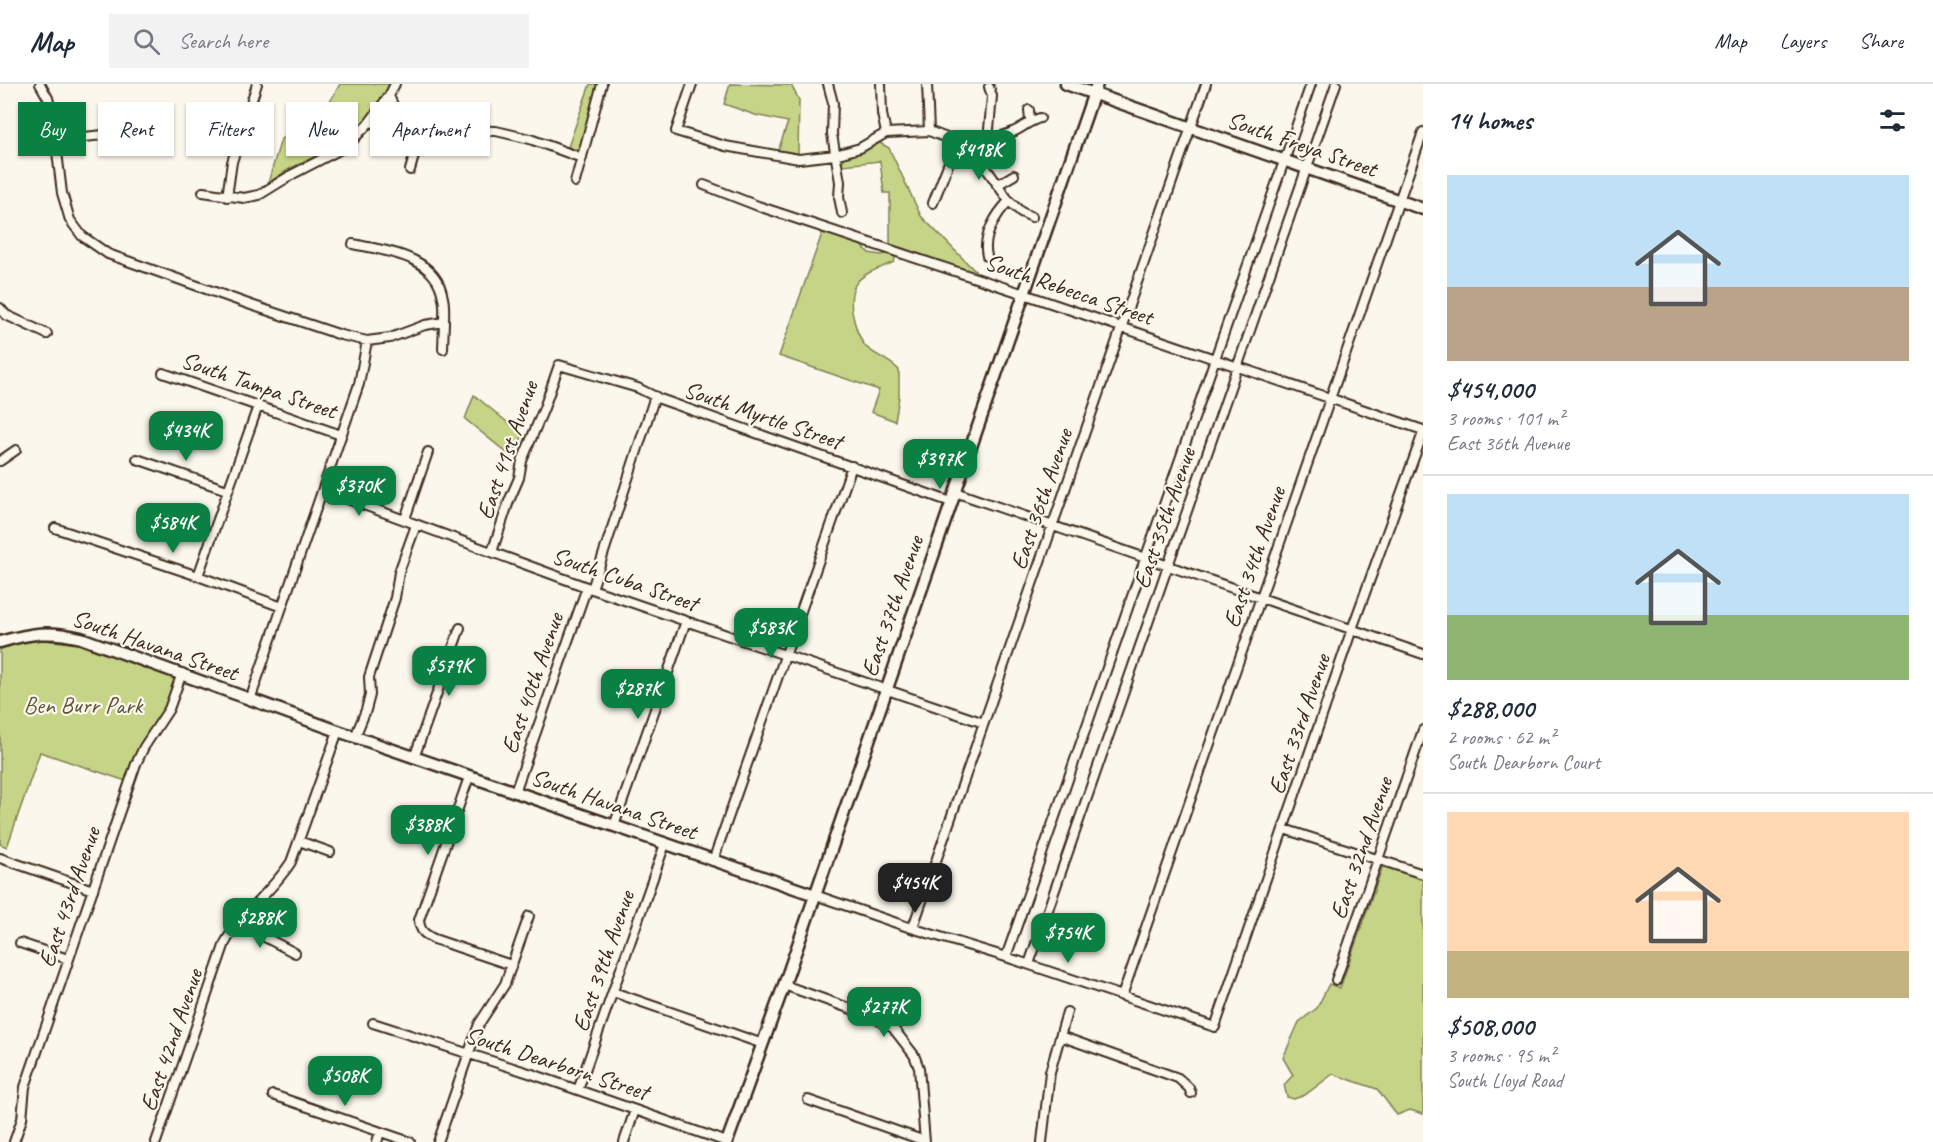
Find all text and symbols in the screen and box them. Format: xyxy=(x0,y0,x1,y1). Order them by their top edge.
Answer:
search box xyxy=(109,14,529,68)
text: Map xyxy=(30,24,73,59)
icon: search xyxy=(130,25,163,58)
text: Search here xyxy=(178,27,268,55)
text: Map xyxy=(1714,28,1747,54)
text: Layers xyxy=(1780,28,1826,54)
text: Share xyxy=(1859,28,1903,54)
chip: Buy xyxy=(18,102,86,156)
chip: Rent xyxy=(98,102,174,156)
chip: Filters xyxy=(186,102,274,156)
chip: New xyxy=(286,102,358,156)
chip: Apartment xyxy=(370,102,490,156)
street label: South Freya Street xyxy=(1223,104,1383,184)
text: 14 homes xyxy=(1447,104,1532,137)
icon: filters xyxy=(1876,104,1909,137)
pin: $418K xyxy=(937,130,1021,181)
text: $418K xyxy=(956,137,1002,162)
icon: home xyxy=(1624,214,1732,322)
street label: South Rebecca Street xyxy=(981,246,1159,332)
street label: South Tampa Street xyxy=(178,344,342,426)
text: $454,000 xyxy=(1447,373,1534,406)
street label: South Myrtle Street xyxy=(680,374,849,457)
street label: East 41st Avenue xyxy=(469,375,545,523)
text: 3 rooms · 101 m² xyxy=(1447,406,1564,431)
pin: $434K xyxy=(144,411,228,462)
text: $434K xyxy=(163,418,209,443)
street label: East 36th Avenue xyxy=(1003,423,1080,573)
text: East 36th Avenue xyxy=(1447,431,1569,456)
pin: $397K xyxy=(898,439,982,490)
street label: East 35th Avenue xyxy=(1126,442,1203,592)
text: $397K xyxy=(917,446,963,471)
pin: $370K xyxy=(317,466,401,517)
text: $370K xyxy=(336,473,382,498)
street label: East 34th Avenue xyxy=(1216,481,1293,631)
pin: $584K xyxy=(131,503,215,554)
text: $584K xyxy=(150,510,196,535)
street label: East 37th Avenue xyxy=(854,530,931,680)
icon: home xyxy=(1624,533,1732,641)
street label: South Cuba Street xyxy=(548,540,705,619)
street label: South Havana Street xyxy=(68,603,244,688)
street label: East 40th Avenue xyxy=(494,607,571,757)
pin: $583K xyxy=(729,608,813,659)
text: $583K xyxy=(748,615,794,640)
pin: $579K xyxy=(407,646,491,697)
street label: East 33rd Avenue xyxy=(1261,648,1338,798)
text: $579K xyxy=(426,653,472,678)
pin: $287K xyxy=(596,669,680,720)
text: $287K xyxy=(615,676,661,701)
park label: Ben Burr Park xyxy=(24,690,145,720)
text: $288,000 xyxy=(1447,692,1534,725)
text: 2 rooms · 62 m² xyxy=(1447,725,1555,750)
text: South Dearborn Court xyxy=(1447,750,1600,775)
street label: South Havana Street xyxy=(527,762,703,847)
street label: East 32nd Avenue xyxy=(1323,771,1400,923)
pin: $388K xyxy=(386,805,470,856)
text: $388K xyxy=(405,812,451,837)
street label: East 43rd Avenue xyxy=(31,821,108,971)
icon: home xyxy=(1624,851,1732,959)
pin: $454K xyxy=(873,863,957,914)
text: $454K xyxy=(892,870,938,895)
street label: East 39th Avenue xyxy=(565,885,642,1035)
pin: $288K xyxy=(218,898,302,949)
text: $288K xyxy=(237,905,283,930)
pin: $754K xyxy=(1026,913,1110,964)
text: $754K xyxy=(1045,920,1091,945)
street label: East 42nd Avenue xyxy=(133,963,210,1115)
pin: $277K xyxy=(842,987,926,1038)
text: $277K xyxy=(861,994,907,1019)
text: $508,000 xyxy=(1447,1010,1534,1043)
street label: South Dearborn Street xyxy=(462,1019,655,1108)
text: 3 rooms · 95 m² xyxy=(1447,1043,1555,1068)
pin: $508K xyxy=(303,1056,387,1107)
text: $508K xyxy=(322,1063,368,1088)
text: South Lloyd Road xyxy=(1447,1068,1563,1093)

